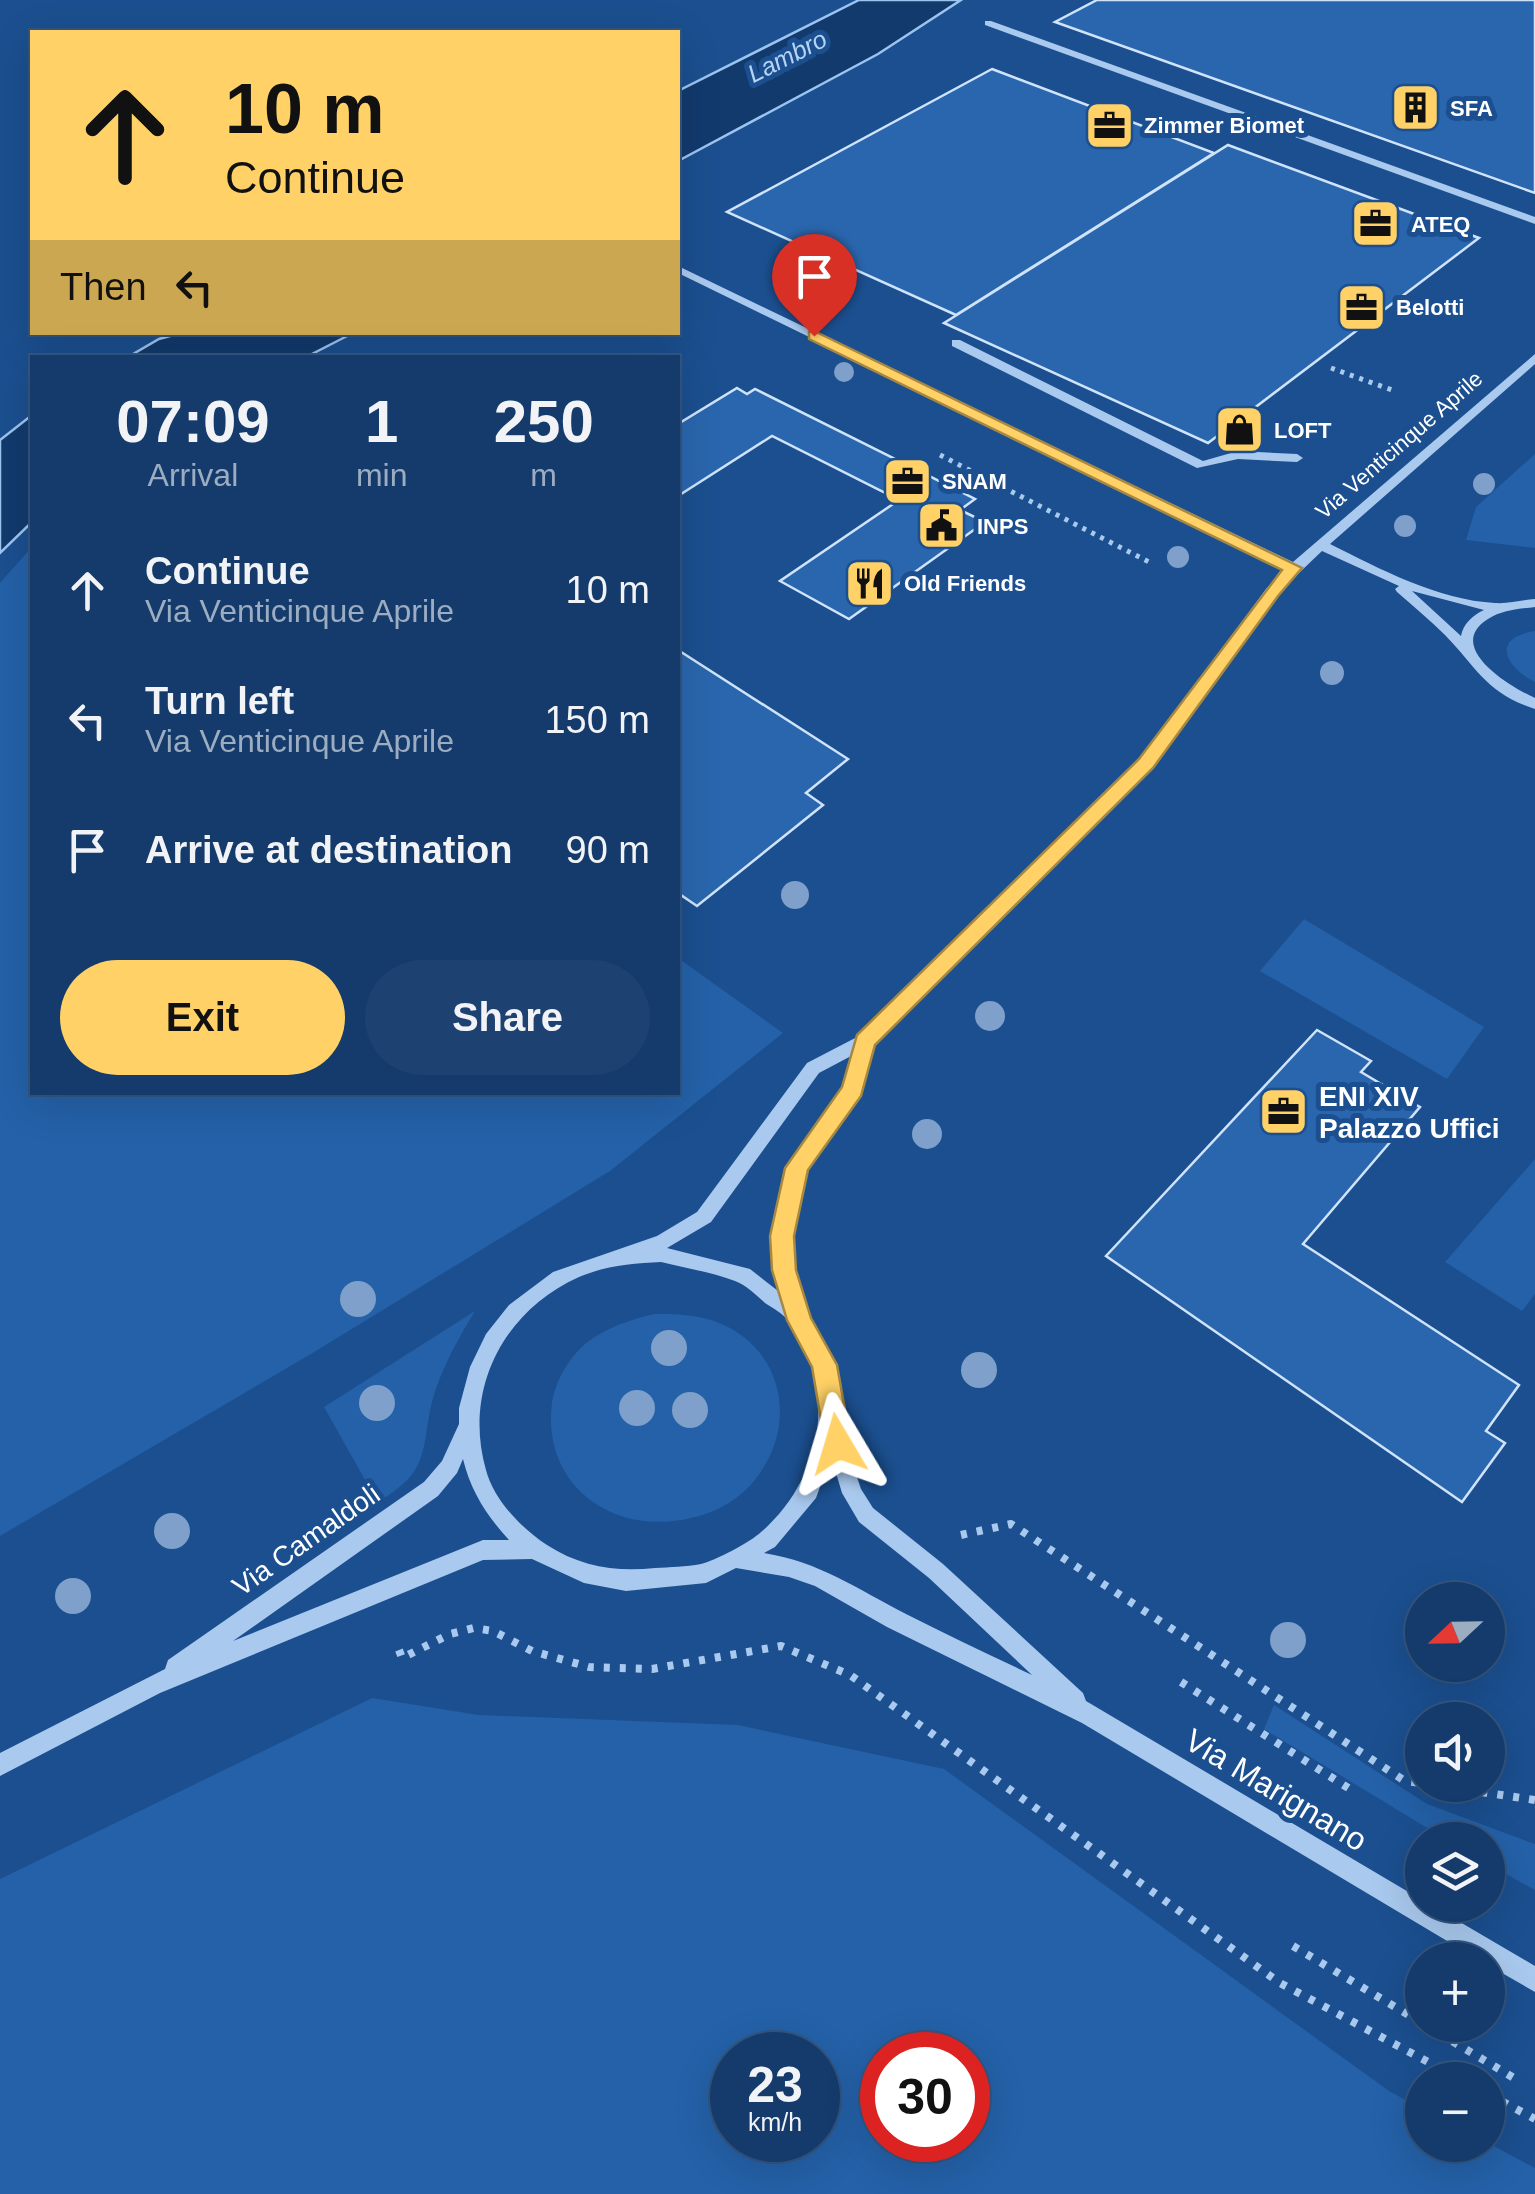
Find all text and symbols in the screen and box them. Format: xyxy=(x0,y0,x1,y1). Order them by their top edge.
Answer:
water label: Lambro xyxy=(743,24,831,88)
icon: ahead xyxy=(60,70,190,200)
text: 10 m xyxy=(225,70,385,148)
building icon: SFA xyxy=(1389,82,1441,134)
place label: SFA xyxy=(1450,96,1493,121)
office icon: Zimmer Biomet xyxy=(1083,99,1135,151)
place label: Zimmer Biomet xyxy=(1144,113,1305,138)
text: Continue xyxy=(225,152,405,203)
office icon: ATEQ xyxy=(1350,198,1402,250)
place label: ATEQ xyxy=(1411,212,1470,237)
pin xyxy=(772,234,857,337)
icon: arrive xyxy=(787,249,842,304)
icon: left xyxy=(167,260,222,315)
text: Then xyxy=(60,266,147,308)
office icon: Belotti xyxy=(1335,281,1387,333)
place label: Belotti xyxy=(1396,295,1464,320)
street label: Via Venticinque Aprile xyxy=(1311,366,1487,524)
text: 07:09 xyxy=(116,388,270,455)
text: 1 xyxy=(365,388,398,455)
text: 250 xyxy=(494,388,594,455)
shop icon: LOFT xyxy=(1213,404,1265,456)
place label: LOFT xyxy=(1274,418,1332,443)
office icon: SNAM xyxy=(881,455,933,507)
text: Arrival xyxy=(148,457,238,493)
text: min xyxy=(356,457,407,493)
text: m xyxy=(530,457,557,493)
place label: SNAM xyxy=(942,469,1007,494)
public building icon: INPS xyxy=(916,500,968,552)
place label: INPS xyxy=(977,514,1028,539)
text: Continue xyxy=(145,550,310,592)
restaurant icon: Old Friends xyxy=(843,557,895,609)
icon: ahead xyxy=(60,563,115,618)
text: 10 m xyxy=(566,569,650,611)
place label: Old Friends xyxy=(904,571,1026,596)
text: Via Venticinque Aprile xyxy=(145,593,454,629)
text: Turn left xyxy=(145,680,294,722)
icon: left xyxy=(60,693,115,748)
text: 150 m xyxy=(544,699,650,741)
text: Via Venticinque Aprile xyxy=(145,723,454,759)
icon: arrive xyxy=(60,823,115,878)
text: Arrive at destination xyxy=(145,829,512,871)
text: 90 m xyxy=(566,829,650,871)
button: Exit xyxy=(60,960,345,1075)
button: Share xyxy=(365,960,650,1075)
place label: ENI XIV Palazzo Uffici xyxy=(1319,1081,1499,1144)
office icon: ENI XIV Palazzo Uffici xyxy=(1258,1086,1310,1138)
position arrow xyxy=(786,1392,890,1496)
street label: Via Camaldoli xyxy=(227,1478,385,1602)
north arrow xyxy=(1405,1582,1505,1682)
map controls xyxy=(1405,1582,1505,2162)
button: sound xyxy=(1405,1702,1505,1802)
street label: Via Marignano xyxy=(1179,1722,1373,1858)
button: layers xyxy=(1405,1822,1505,1922)
button: + xyxy=(1405,1942,1505,2042)
speed limit sign: 30 xyxy=(860,2032,990,2162)
text: 23 xyxy=(747,2057,803,2113)
button: − xyxy=(1405,2062,1505,2162)
text: km/h xyxy=(748,2108,802,2136)

